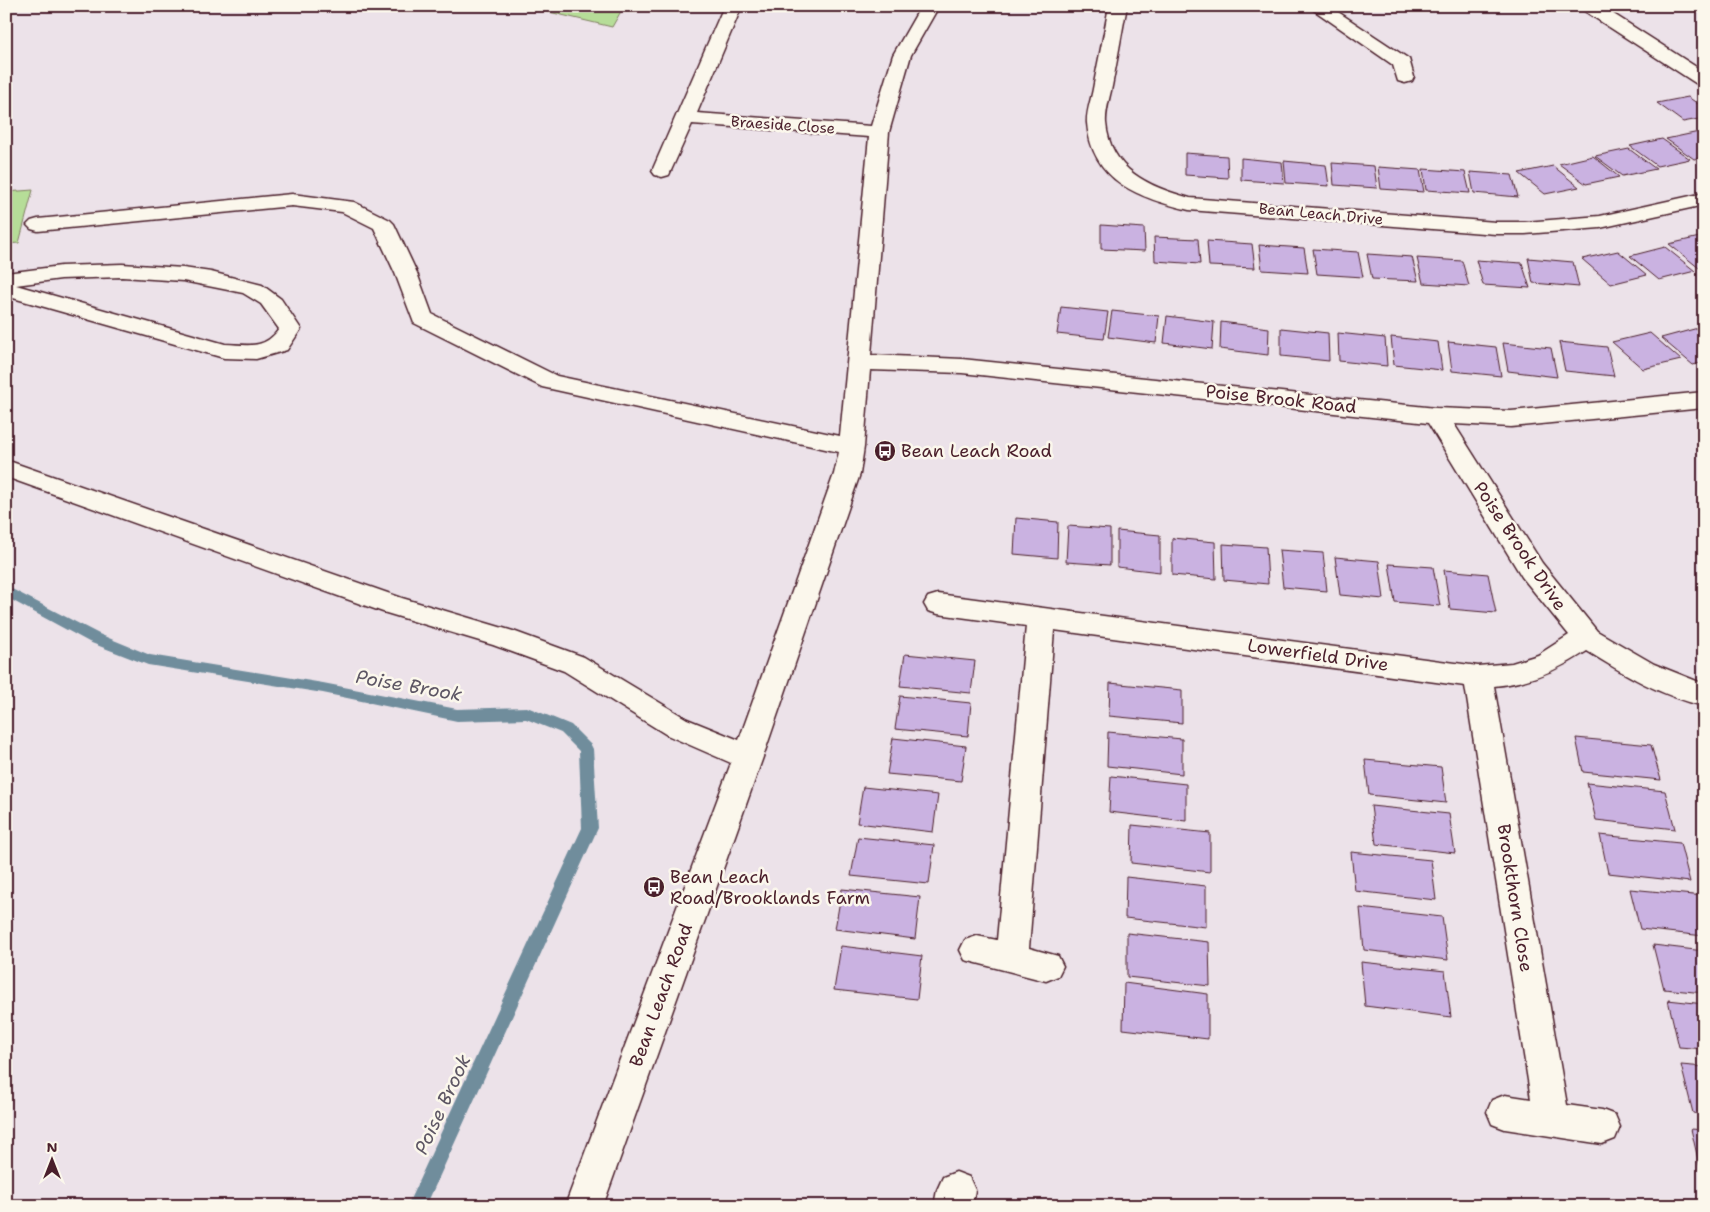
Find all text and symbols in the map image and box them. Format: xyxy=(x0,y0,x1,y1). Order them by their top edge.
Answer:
street label: Braeside Close xyxy=(730,111,836,139)
street label: Bean Leach Drive xyxy=(1258,199,1384,229)
street label: Poise Brook Road xyxy=(1204,379,1358,419)
bus stop icon: Bean Leach Road xyxy=(873,439,897,463)
place label: Bean Leach Road xyxy=(901,439,1052,463)
street label: Poise Brook Drive xyxy=(1468,477,1572,615)
street label: Lowerfield Drive xyxy=(1246,633,1390,677)
water label: Poise Brook xyxy=(354,664,464,707)
street label: Brookthorn Close xyxy=(1491,822,1539,974)
place label: Bean Leach Road/Brooklands Farm xyxy=(670,865,870,910)
bus stop icon: Bean Leach Road/Brooklands Farm xyxy=(642,875,666,899)
street label: Bean Leach Road xyxy=(624,920,698,1070)
water label: Poise Brook xyxy=(408,1050,477,1158)
north arrow xyxy=(28,1134,78,1184)
text: N xyxy=(46,1138,58,1156)

